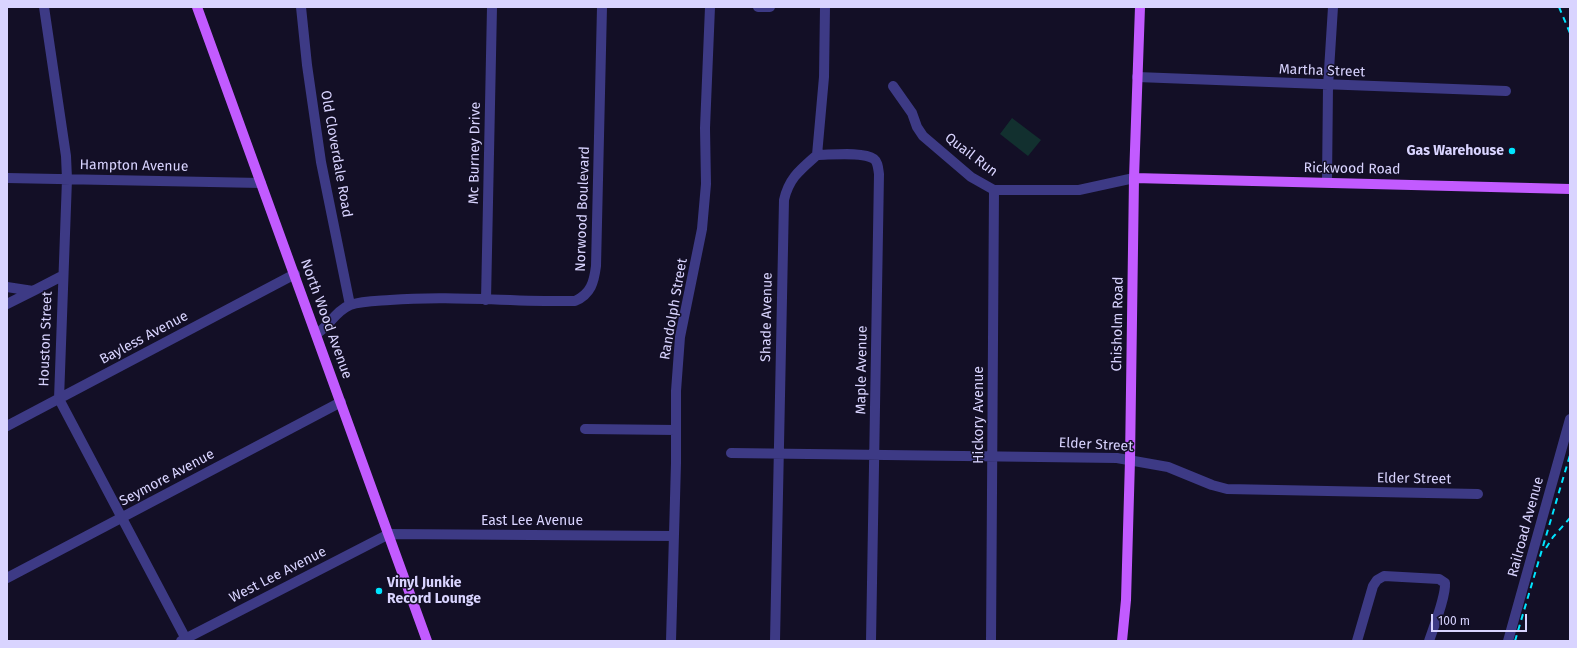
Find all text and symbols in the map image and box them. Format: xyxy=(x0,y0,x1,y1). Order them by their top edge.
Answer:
street label: Martha Street xyxy=(1278,61,1366,81)
street label: Old Cloverdale Road xyxy=(317,89,355,219)
street label: Mc Burney Drive xyxy=(466,102,484,204)
street label: Quail Run xyxy=(941,130,1001,180)
place label: Gas Warehouse xyxy=(1407,143,1504,159)
street label: Norwood Boulevard xyxy=(572,146,594,272)
marker: Gas Warehouse xyxy=(1507,146,1517,156)
street label: Hampton Avenue xyxy=(79,157,189,175)
street label: Rickwood Road xyxy=(1303,160,1401,178)
street label: North Wood Avenue xyxy=(296,257,356,381)
street label: Randolph Street xyxy=(657,257,691,361)
street label: Shade Avenue xyxy=(758,272,776,362)
street label: Chisholm Road xyxy=(1109,276,1127,372)
street label: Houston Street xyxy=(36,291,56,387)
street label: Bayless Avenue xyxy=(97,308,191,368)
street label: Maple Avenue xyxy=(853,326,871,414)
street label: Hickory Avenue xyxy=(971,366,987,464)
street label: Elder Street xyxy=(1058,435,1134,455)
street label: Seymore Avenue xyxy=(117,446,217,510)
street label: Elder Street xyxy=(1377,470,1451,488)
street label: Railroad Avenue xyxy=(1505,475,1547,579)
street label: East Lee Avenue xyxy=(481,513,583,529)
street label: West Lee Avenue xyxy=(227,543,329,607)
place label: Vinyl Junkie Record Lounge xyxy=(387,575,481,608)
marker: Vinyl Junkie Record Lounge xyxy=(374,586,384,596)
scale bar xyxy=(1433,606,1529,632)
text: 100 m xyxy=(1438,614,1470,628)

